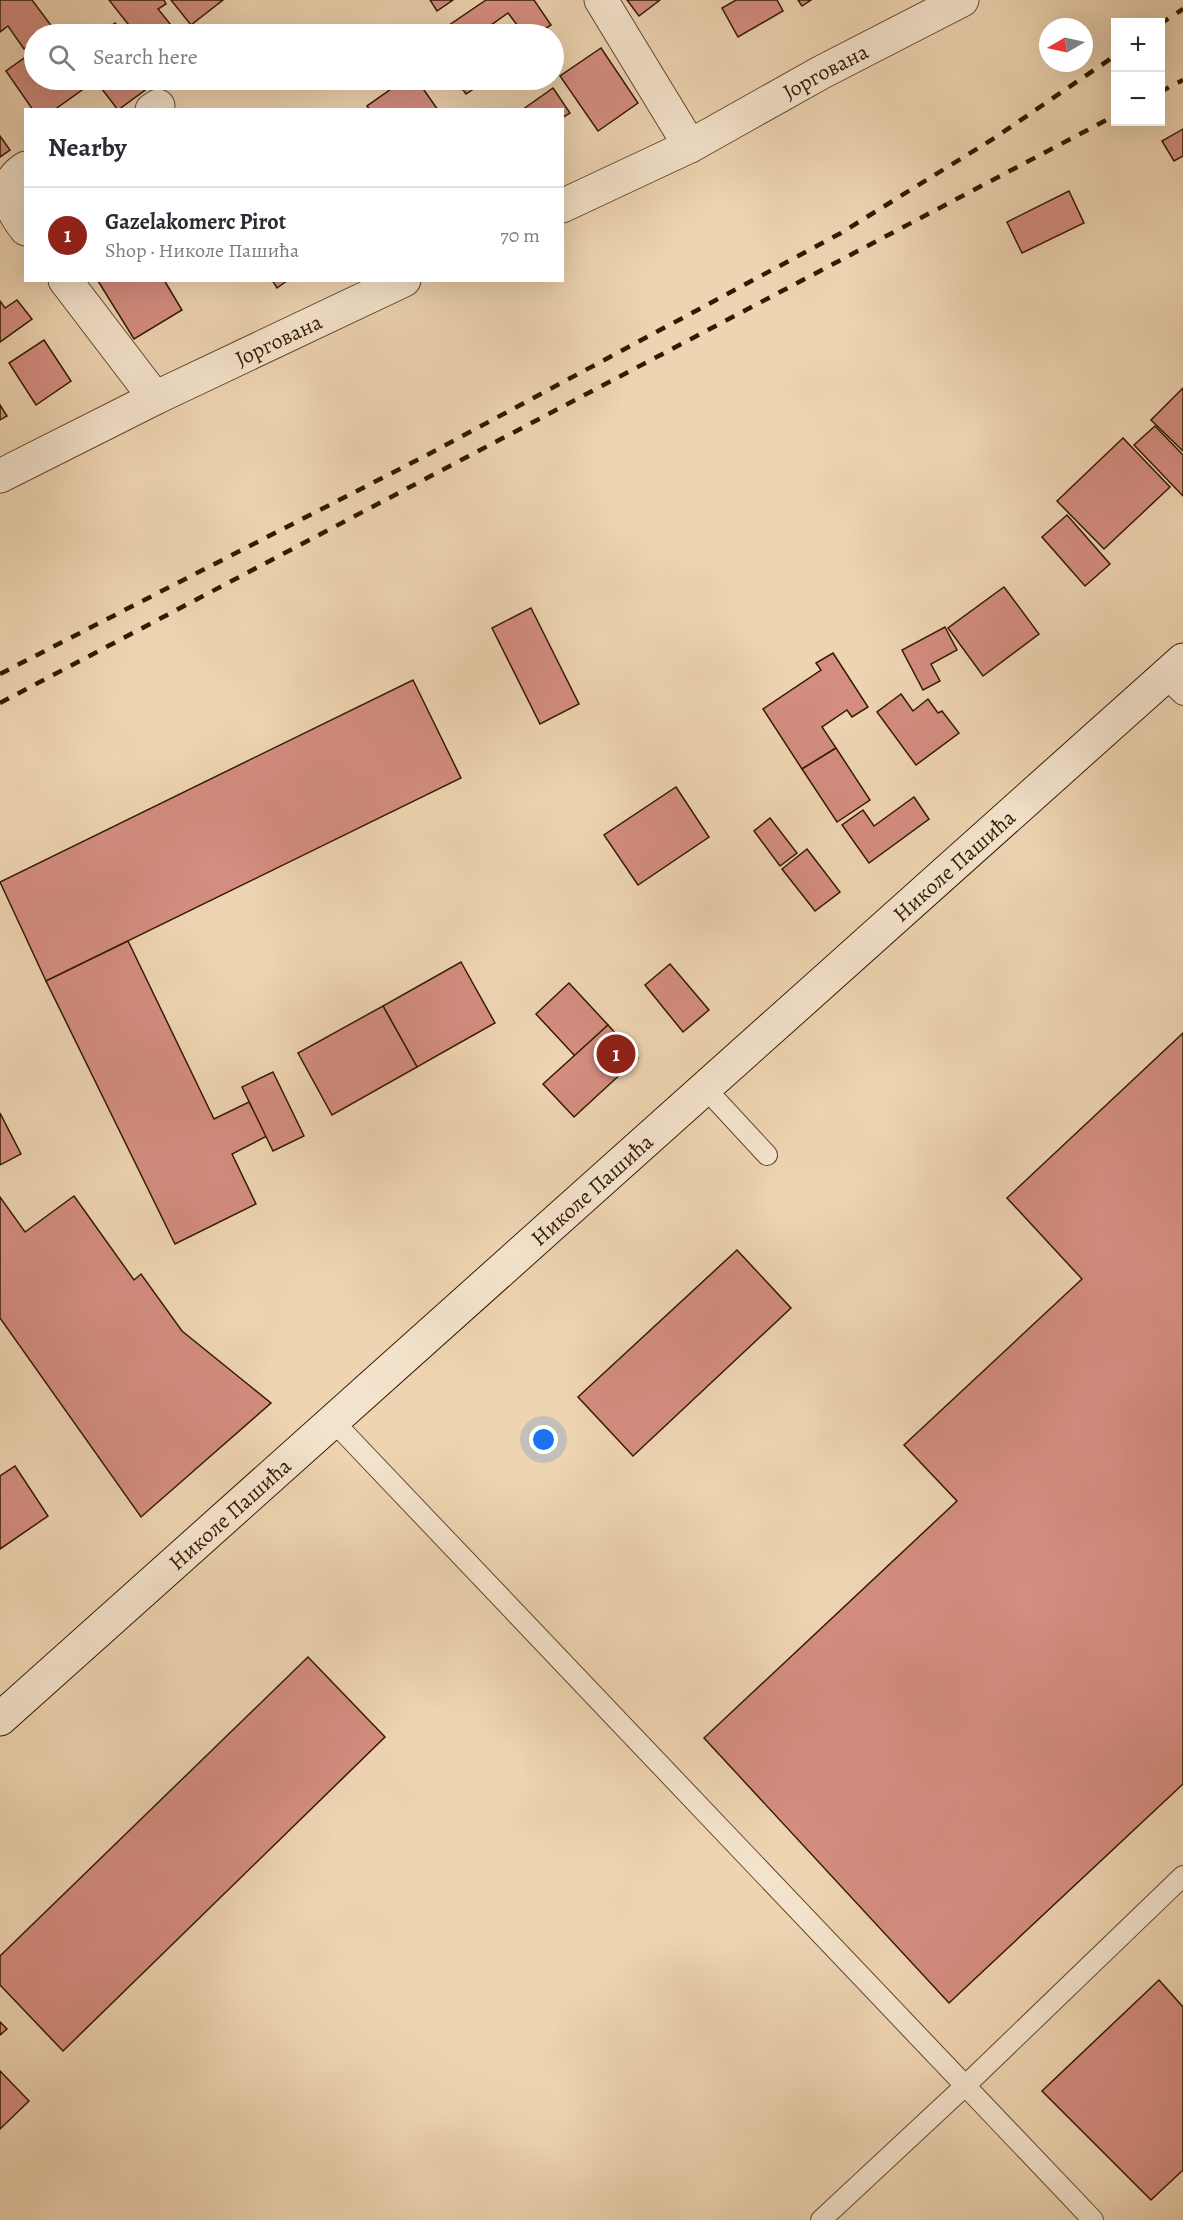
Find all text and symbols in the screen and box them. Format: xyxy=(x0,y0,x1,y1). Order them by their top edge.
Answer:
north arrow xyxy=(1039,18,1093,72)
map controls xyxy=(1111,18,1165,126)
button: + xyxy=(1111,18,1165,72)
search box xyxy=(24,24,564,90)
street label: Јоргована xyxy=(777,36,874,107)
icon: search xyxy=(45,41,78,74)
text: Search here xyxy=(93,42,198,72)
button: − xyxy=(1111,72,1165,126)
text: Nearby xyxy=(48,130,127,165)
text: Gazelakomerc Pirot xyxy=(105,207,286,237)
text: 1 xyxy=(64,222,71,249)
text: 70 m xyxy=(500,222,540,249)
text: Shop · Николе Пашића xyxy=(105,237,299,264)
street label: Јоргована xyxy=(230,307,328,374)
street label: Николе Пашића xyxy=(887,803,1023,929)
pin: 1 xyxy=(596,1032,636,1076)
street label: Николе Пашића xyxy=(525,1127,661,1253)
your location xyxy=(529,1425,558,1454)
street label: Николе Пашића xyxy=(162,1451,299,1577)

